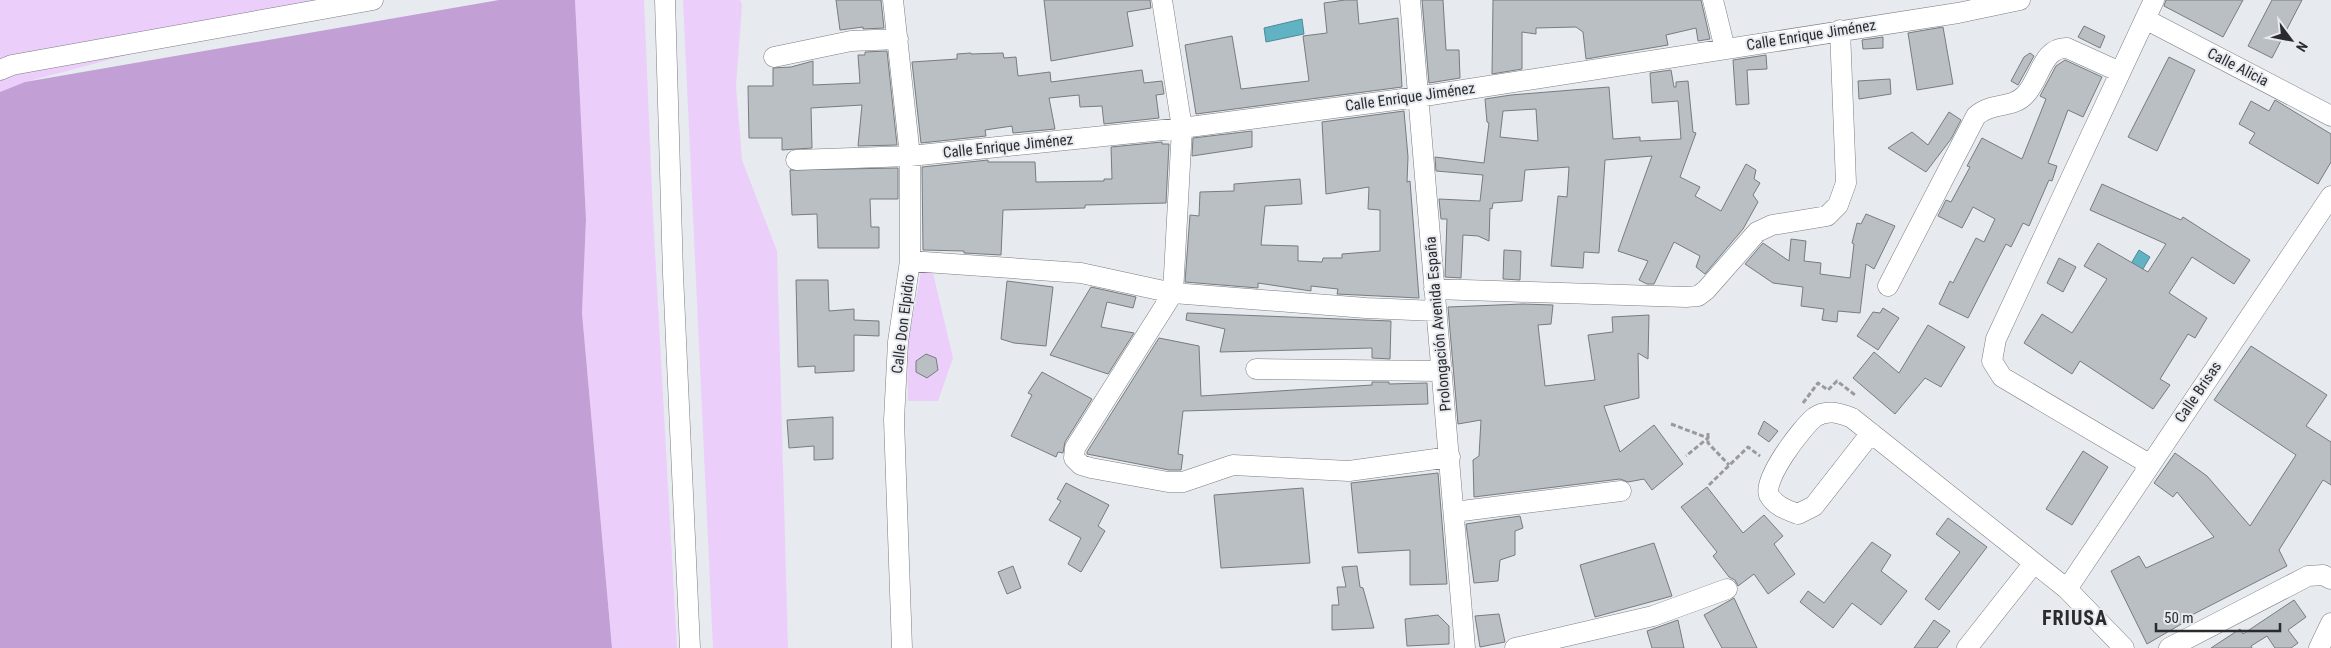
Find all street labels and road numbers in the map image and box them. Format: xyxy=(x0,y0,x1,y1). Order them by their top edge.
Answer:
street label: Calle Enrique Jiménez xyxy=(1745,16,1877,54)
street label: Calle Alicia xyxy=(2204,44,2272,90)
street label: Calle Enrique Jiménez xyxy=(1344,79,1476,115)
street label: Calle Enrique Jiménez xyxy=(942,130,1074,162)
street label: Prolongación Avenida España xyxy=(1421,236,1455,412)
street label: Calle Don Elpidio xyxy=(888,273,918,375)
street label: Calle Brisas xyxy=(2171,358,2225,426)

